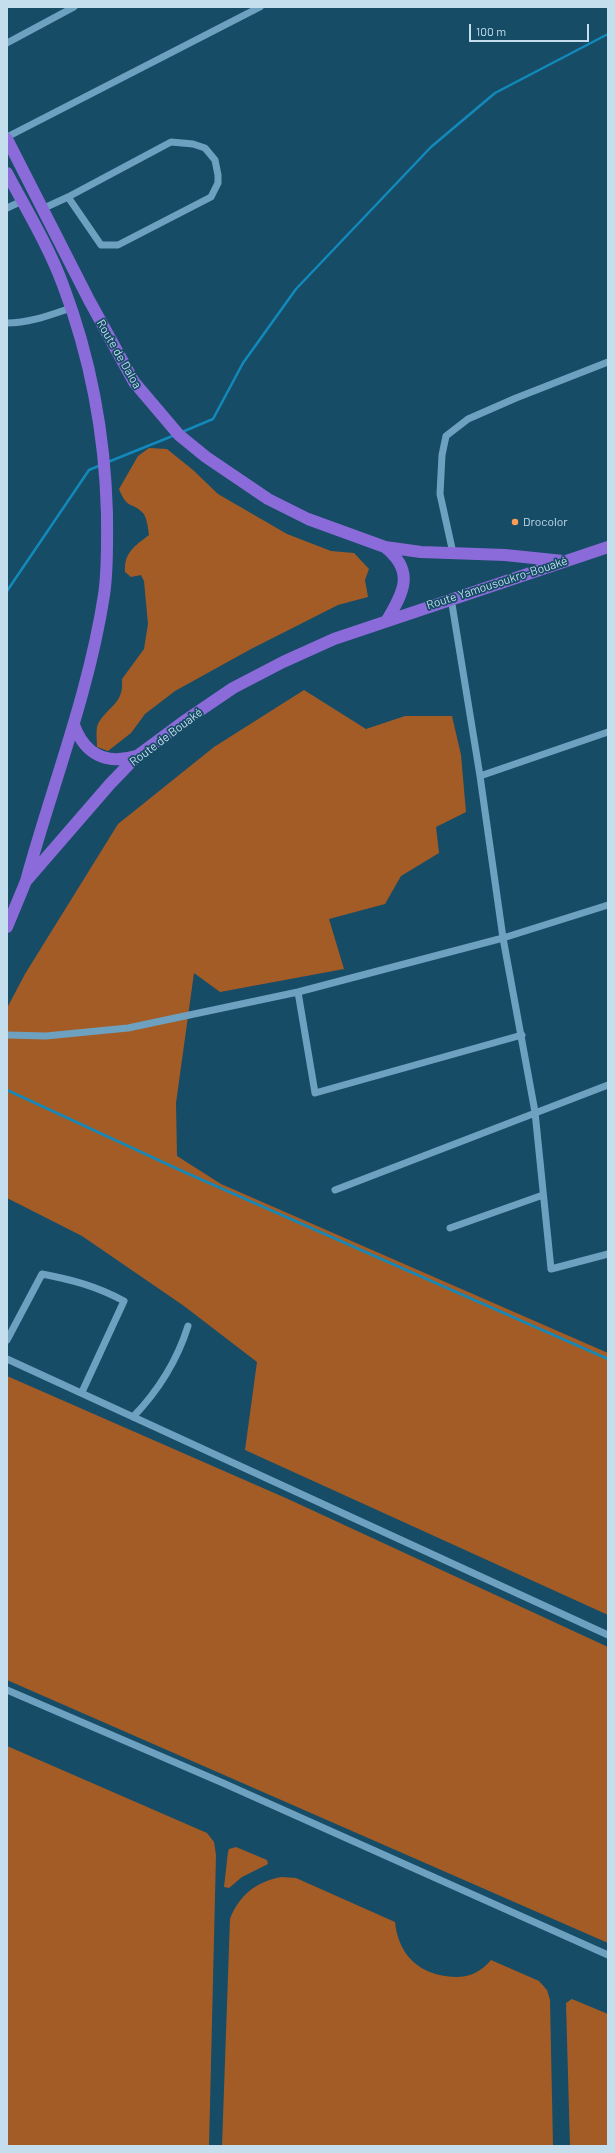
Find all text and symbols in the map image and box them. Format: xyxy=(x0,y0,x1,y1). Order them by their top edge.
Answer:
scale bar xyxy=(471,16,591,42)
text: 100 m xyxy=(476,24,506,38)
street label: Route de Daloa xyxy=(93,317,145,391)
place label: Drocolor xyxy=(523,515,568,529)
marker: Drocolor xyxy=(510,517,520,527)
street label: Route Yamousoukro-Bouaké xyxy=(425,553,569,613)
street label: Route de Bouaké xyxy=(127,705,205,769)

